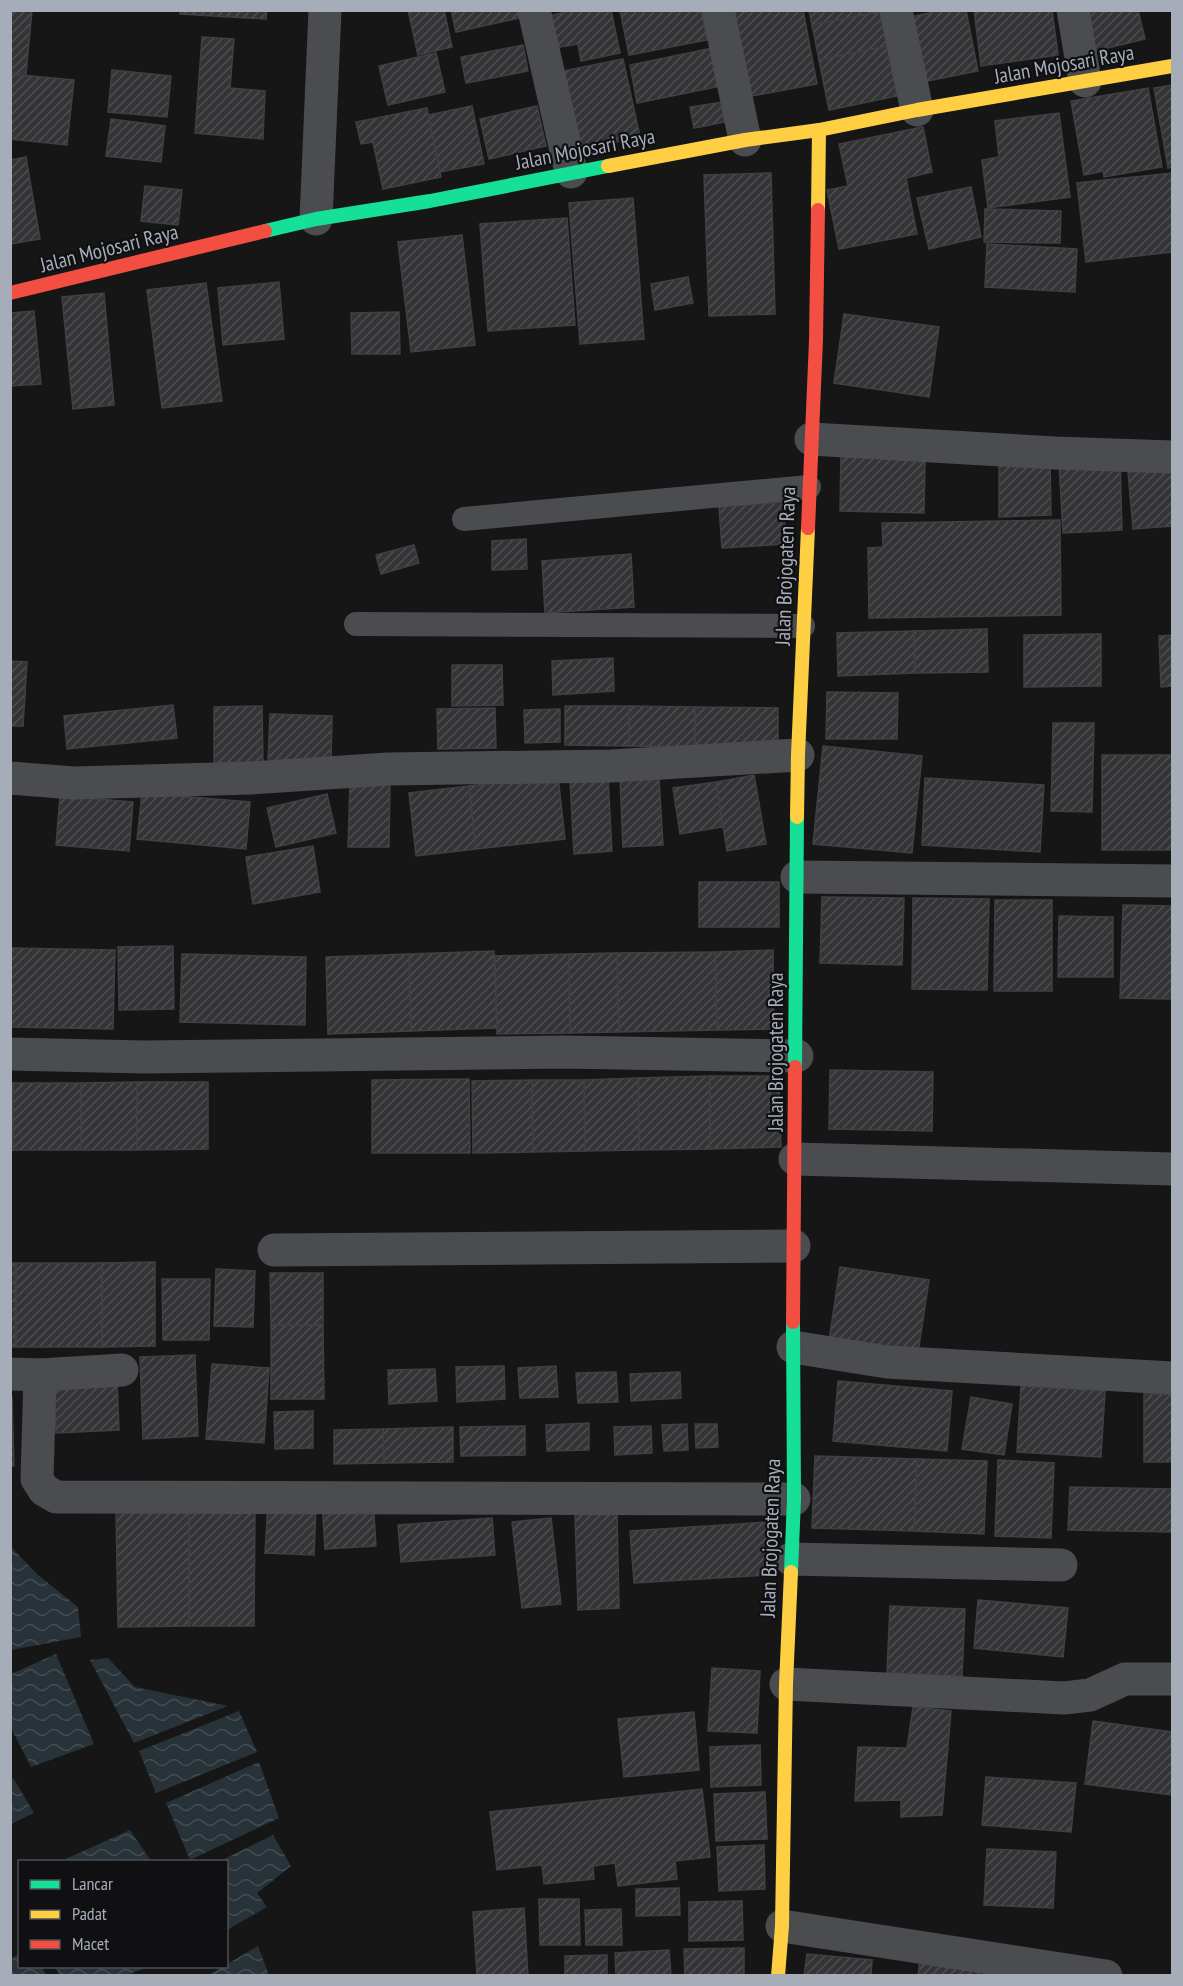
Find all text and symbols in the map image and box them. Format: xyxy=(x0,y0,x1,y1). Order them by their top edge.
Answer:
street label: Jalan Mojosari Raya xyxy=(991,38,1136,90)
street label: Jalan Mojosari Raya xyxy=(512,122,657,176)
street label: Jalan Mojosari Raya xyxy=(36,218,181,278)
street label: Jalan Brojogaten Raya xyxy=(769,486,801,647)
street label: Jalan Brojogaten Raya xyxy=(762,973,789,1132)
street label: Jalan Brojogaten Raya xyxy=(754,1458,786,1619)
legend xyxy=(18,1860,228,1968)
text: Lancar xyxy=(72,1872,113,1895)
text: Padat xyxy=(72,1902,107,1925)
text: Macet xyxy=(72,1932,109,1955)

